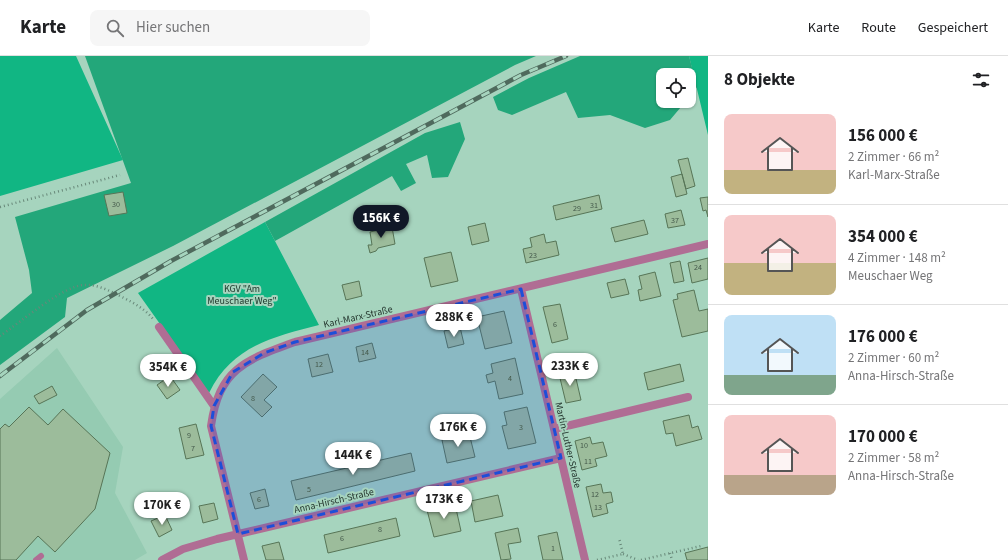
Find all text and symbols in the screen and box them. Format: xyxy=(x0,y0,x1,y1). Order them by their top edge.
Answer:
search box xyxy=(90,10,370,46)
text: Karte xyxy=(20,14,66,41)
icon: search xyxy=(104,17,126,39)
text: Hier suchen xyxy=(136,17,210,38)
text: Karte xyxy=(808,18,839,38)
text: Route xyxy=(861,18,896,38)
text: Gespeichert xyxy=(918,18,988,38)
map controls xyxy=(656,68,696,108)
button: locate xyxy=(656,68,696,108)
text: 8 Objekte xyxy=(724,68,795,92)
icon: filters xyxy=(970,69,992,91)
text: 156 000 € xyxy=(848,124,918,148)
icon: home xyxy=(756,130,804,178)
text: 2 Zimmer · 66 m² xyxy=(848,148,939,166)
text: Karl-Marx-Straße xyxy=(848,166,940,184)
house number: 30 xyxy=(112,199,120,210)
house number: 31 xyxy=(590,200,598,211)
house number: 29 xyxy=(573,203,581,214)
pin: 156K € xyxy=(348,205,414,239)
text: 156K € xyxy=(362,209,400,227)
house number: 37 xyxy=(671,215,679,226)
text: 354 000 € xyxy=(848,225,918,249)
icon: home xyxy=(756,231,804,279)
text: 4 Zimmer · 148 m² xyxy=(848,249,946,267)
house number: 23 xyxy=(529,250,537,261)
house number: 24 xyxy=(694,262,702,273)
text: Meuschaer Weg xyxy=(848,267,933,285)
park label: KGV "Am Meuschaer Weg" xyxy=(207,282,277,308)
street label: Karl-Marx-Straße xyxy=(322,302,394,332)
pin: 288K € xyxy=(421,304,487,338)
text: 288K € xyxy=(435,308,473,326)
house number: 6 xyxy=(553,319,557,330)
text: 176 000 € xyxy=(848,325,918,349)
icon: home xyxy=(756,331,804,379)
house number: 14 xyxy=(361,347,369,358)
text: 2 Zimmer · 60 m² xyxy=(848,349,939,367)
pin: 233K € xyxy=(537,353,603,387)
pin: 354K € xyxy=(135,354,201,388)
text: 233K € xyxy=(551,357,589,375)
text: 354K € xyxy=(149,358,187,376)
house number: 12 xyxy=(315,359,323,370)
text: Anna-Hirsch-Straße xyxy=(848,367,954,385)
house number: 4 xyxy=(508,373,512,384)
house number: 8 xyxy=(251,393,255,404)
street label: Martin-Luther-Straße xyxy=(551,401,585,489)
pin: 176K € xyxy=(425,414,491,448)
text: 176K € xyxy=(439,418,477,436)
house number: 3 xyxy=(519,422,523,433)
text: 170 000 € xyxy=(848,425,918,449)
house number: 9 xyxy=(187,430,191,441)
icon: home xyxy=(756,431,804,479)
house number: 10 xyxy=(580,440,588,451)
pin: 144K € xyxy=(320,442,386,476)
house number: 7 xyxy=(191,443,195,454)
text: 144K € xyxy=(334,446,372,464)
text: 2 Zimmer · 58 m² xyxy=(848,449,939,467)
house number: 11 xyxy=(584,456,592,467)
text: Anna-Hirsch-Straße xyxy=(848,467,954,485)
house number: 5 xyxy=(307,484,311,495)
street label: Anna-Hirsch-Straße xyxy=(293,485,375,517)
pin: 173K € xyxy=(411,486,477,520)
house number: 12 xyxy=(591,489,599,500)
text: 173K € xyxy=(425,490,463,508)
pin: 170K € xyxy=(129,492,195,526)
house number: 6 xyxy=(257,494,261,505)
text: 170K € xyxy=(143,496,181,514)
house number: 13 xyxy=(594,502,602,513)
house number: 8 xyxy=(378,524,382,535)
house number: 6 xyxy=(340,533,344,544)
house number: 1 xyxy=(551,543,555,554)

